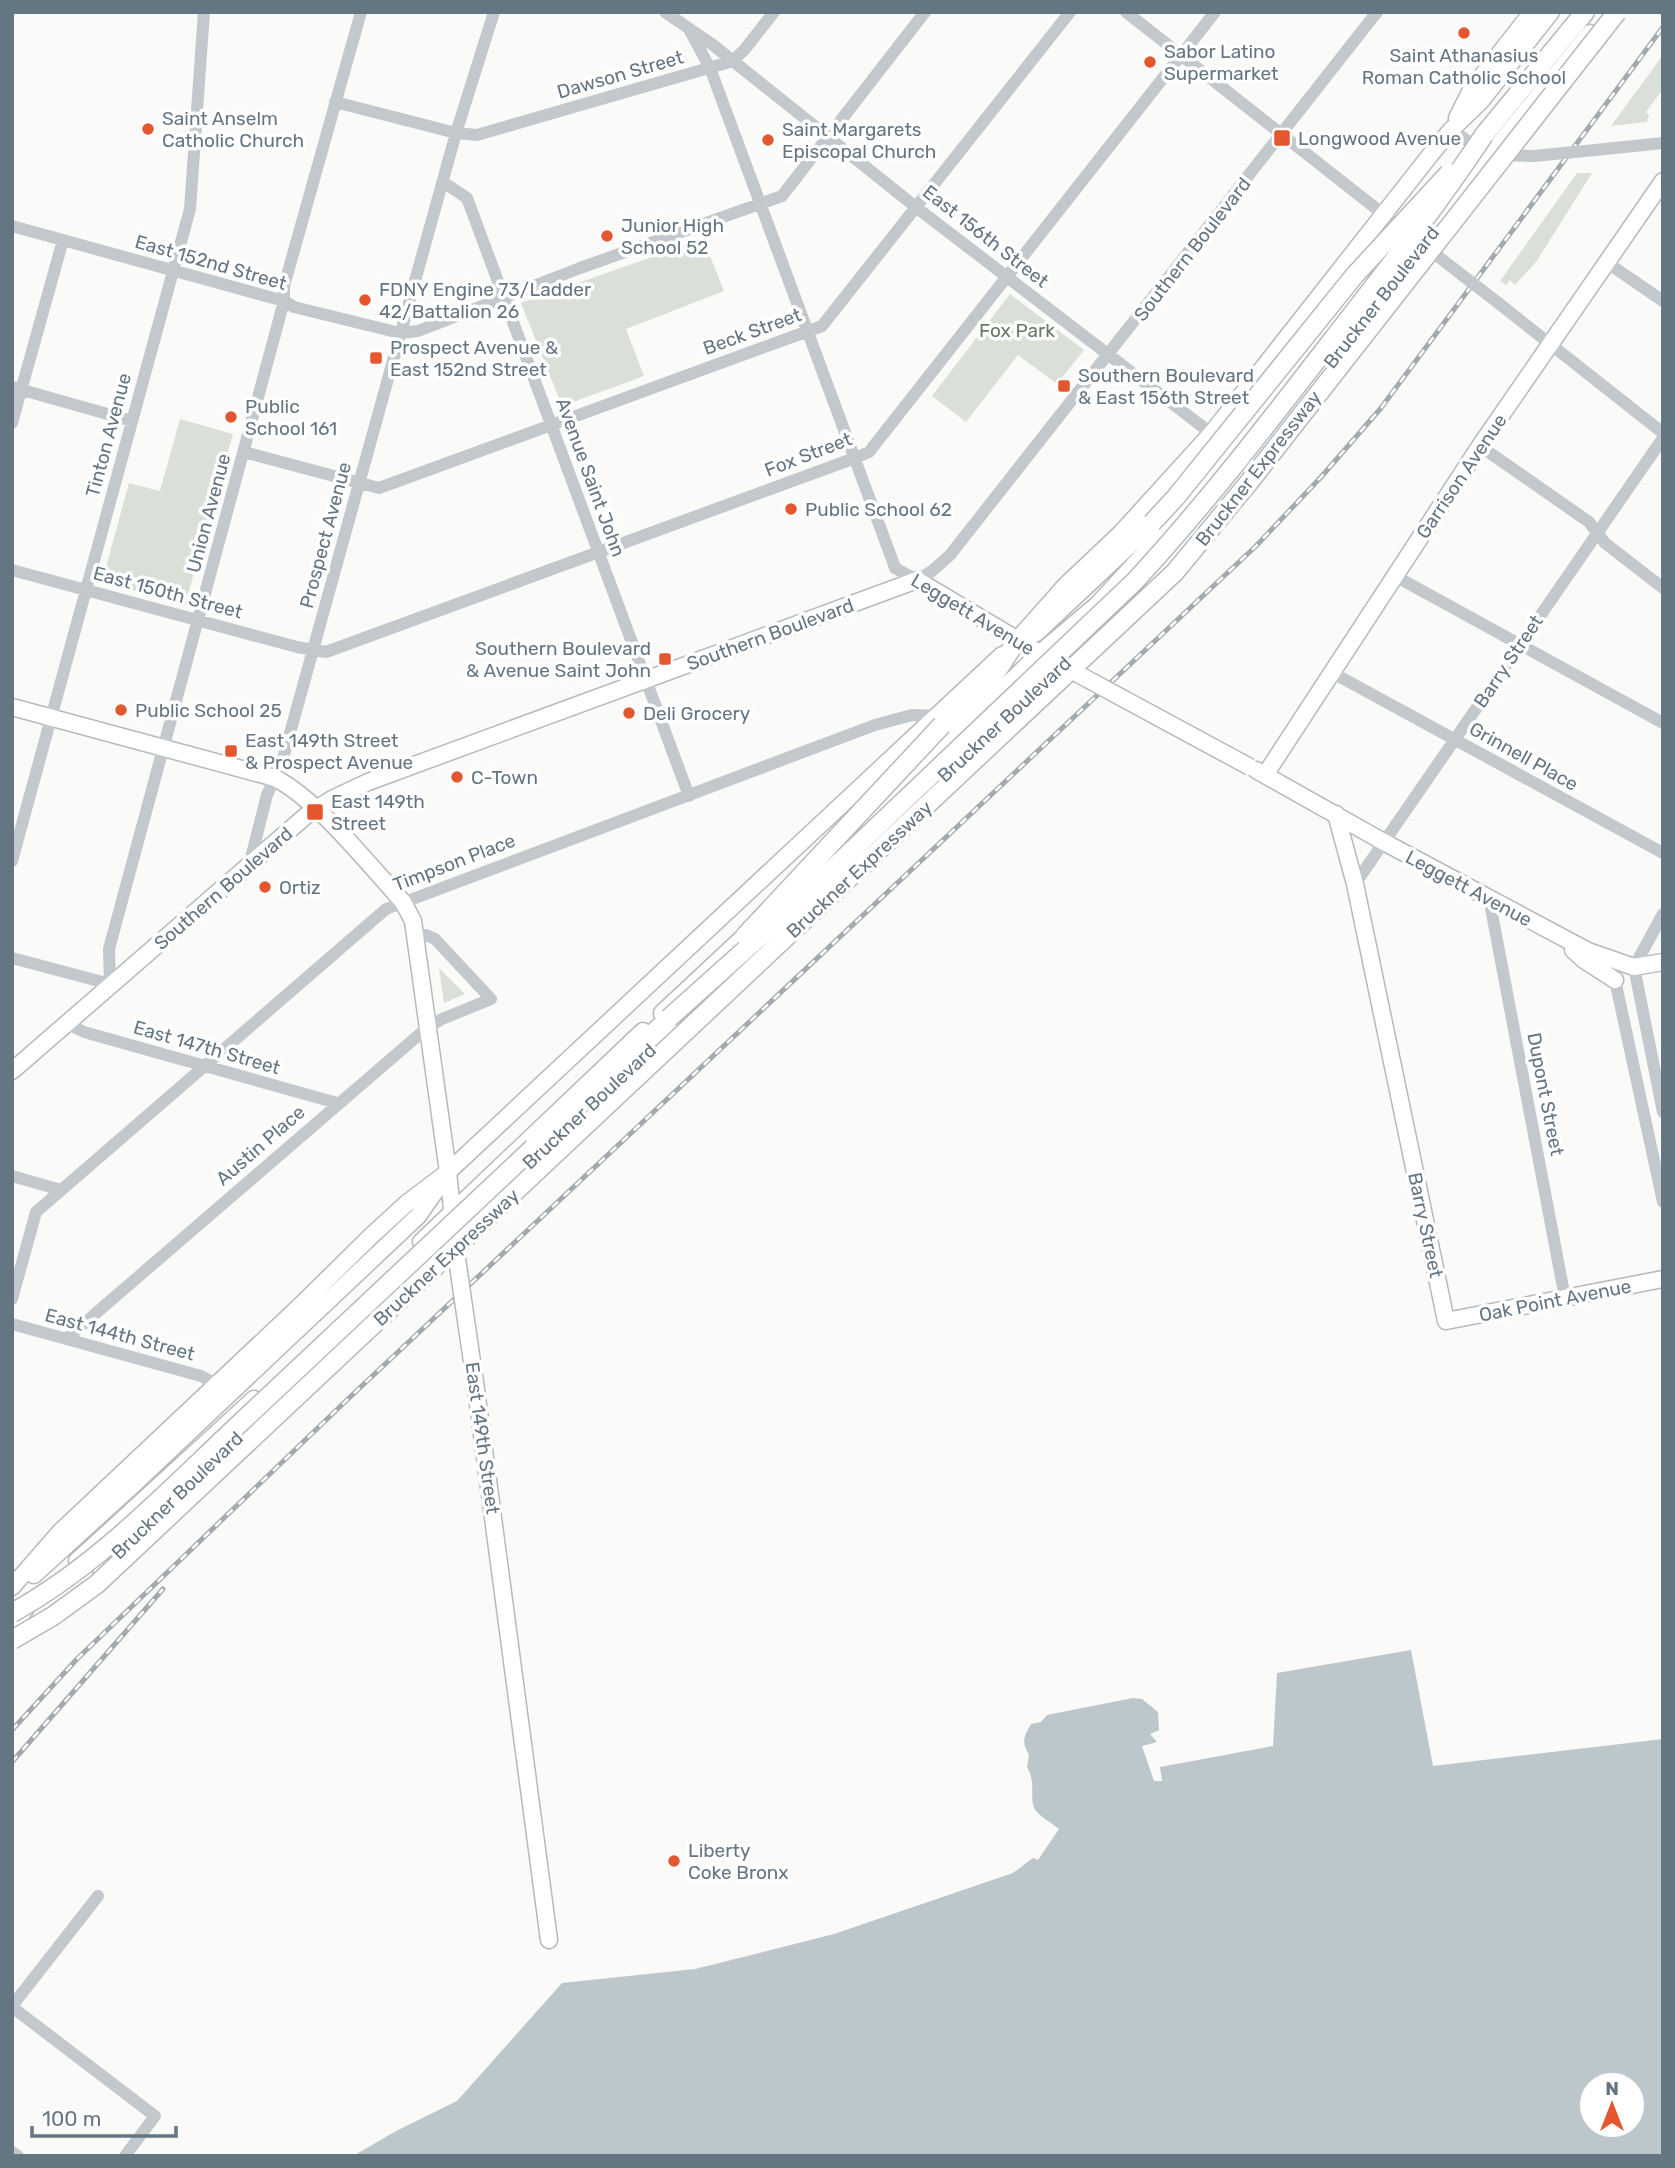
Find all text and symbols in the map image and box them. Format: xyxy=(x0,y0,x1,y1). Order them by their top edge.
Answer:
marker: Saint Athanasius Roman Catholic School xyxy=(1456,25,1472,41)
place label: Sabor Latino Supermarket xyxy=(1164,40,1279,85)
place label: Saint Athanasius Roman Catholic School xyxy=(1362,44,1566,89)
street label: Dawson Street xyxy=(554,45,686,103)
marker: Sabor Latino Supermarket xyxy=(1142,54,1158,70)
place label: Saint Anselm Catholic Church xyxy=(162,107,304,152)
place label: Saint Margarets Episcopal Church xyxy=(782,118,936,163)
marker: Saint Anselm Catholic Church xyxy=(140,121,156,137)
place label: Longwood Avenue xyxy=(1298,127,1461,150)
marker: Longwood Avenue xyxy=(1272,128,1292,148)
marker: Saint Margarets Episcopal Church xyxy=(760,132,776,148)
street label: Southern Boulevard xyxy=(1129,173,1256,326)
street label: East 156th Street xyxy=(918,180,1054,293)
place label: Junior High School 52 xyxy=(621,214,724,259)
street label: Bruckner Boulevard xyxy=(1319,222,1444,373)
marker: Junior High School 52 xyxy=(599,228,615,244)
street label: East 152nd Street xyxy=(132,230,290,295)
place label: FDNY Engine 73/Ladder 42/Battalion 26 xyxy=(379,278,592,323)
marker: FDNY Engine 73/Ladder 42/Battalion 26 xyxy=(357,292,373,308)
street label: Beck Street xyxy=(700,303,805,360)
park label: Fox Park xyxy=(979,319,1055,342)
place label: Prospect Avenue & East 152nd Street xyxy=(390,336,558,381)
marker: Prospect Avenue & East 152nd Street xyxy=(368,350,384,366)
place label: Southern Boulevard & East 156th Street xyxy=(1078,364,1254,409)
street label: Tinton Avenue xyxy=(81,371,136,500)
marker: Southern Boulevard & East 156th Street xyxy=(1056,378,1072,394)
street label: Bruckner Expressway xyxy=(1191,386,1326,551)
street label: Avenue Saint John xyxy=(551,394,630,560)
place label: Public School 161 xyxy=(245,395,337,440)
marker: Public School 161 xyxy=(223,409,239,425)
street label: Garrison Avenue xyxy=(1411,410,1512,543)
street label: Fox Street xyxy=(761,427,855,482)
street label: Union Avenue xyxy=(182,451,235,575)
street label: Prospect Avenue xyxy=(295,460,356,611)
place label: Public School 62 xyxy=(805,498,952,521)
marker: Public School 62 xyxy=(783,501,799,517)
street label: East 150th Street xyxy=(91,561,246,624)
street label: Leggett Avenue xyxy=(907,569,1039,660)
street label: Southern Boulevard xyxy=(683,594,857,675)
street label: Barry Street xyxy=(1469,610,1548,712)
place label: Southern Boulevard & Avenue Saint John xyxy=(466,637,651,682)
marker: Southern Boulevard & Avenue Saint John xyxy=(657,651,673,667)
street label: Bruckner Boulevard xyxy=(933,652,1076,787)
place label: Public School 25 xyxy=(135,699,282,722)
marker: Public School 25 xyxy=(113,702,129,718)
place label: Deli Grocery xyxy=(643,702,750,725)
marker: Deli Grocery xyxy=(621,705,637,721)
street label: Grinnell Place xyxy=(1465,717,1582,796)
place label: East 149th Street & Prospect Avenue xyxy=(245,729,413,774)
marker: East 149th Street & Prospect Avenue xyxy=(223,743,239,759)
place label: C-Town xyxy=(471,766,538,789)
marker: C-Town xyxy=(449,769,465,785)
place label: East 149th Street xyxy=(331,790,425,835)
street label: Bruckner Expressway xyxy=(782,796,937,943)
marker: East 149th Street xyxy=(305,802,325,822)
street label: Southern Boulevard xyxy=(149,822,297,955)
street label: Timpson Place xyxy=(390,829,519,896)
street label: Leggett Avenue xyxy=(1402,845,1536,931)
place label: Ortiz xyxy=(279,876,321,899)
marker: Ortiz xyxy=(257,879,273,895)
street label: East 147th Street xyxy=(131,1016,283,1080)
street label: Dupont Street xyxy=(1522,1030,1569,1158)
street label: Bruckner Boulevard xyxy=(518,1039,661,1174)
street label: Austin Place xyxy=(211,1100,310,1190)
street label: Barry Street xyxy=(1403,1170,1448,1280)
street label: Bruckner Expressway xyxy=(369,1184,524,1331)
street label: Oak Point Avenue xyxy=(1477,1274,1633,1327)
street label: East 144th Street xyxy=(42,1303,198,1366)
street label: East 149th Street xyxy=(460,1361,505,1516)
street label: Bruckner Boulevard xyxy=(107,1427,248,1564)
place label: Liberty Coke Bronx xyxy=(688,1839,789,1884)
marker: Liberty Coke Bronx xyxy=(666,1853,682,1869)
north arrow xyxy=(1577,2070,1647,2140)
text: N xyxy=(1605,2077,1619,2100)
scale bar xyxy=(32,2094,175,2138)
text: 100 m xyxy=(42,2106,101,2131)

